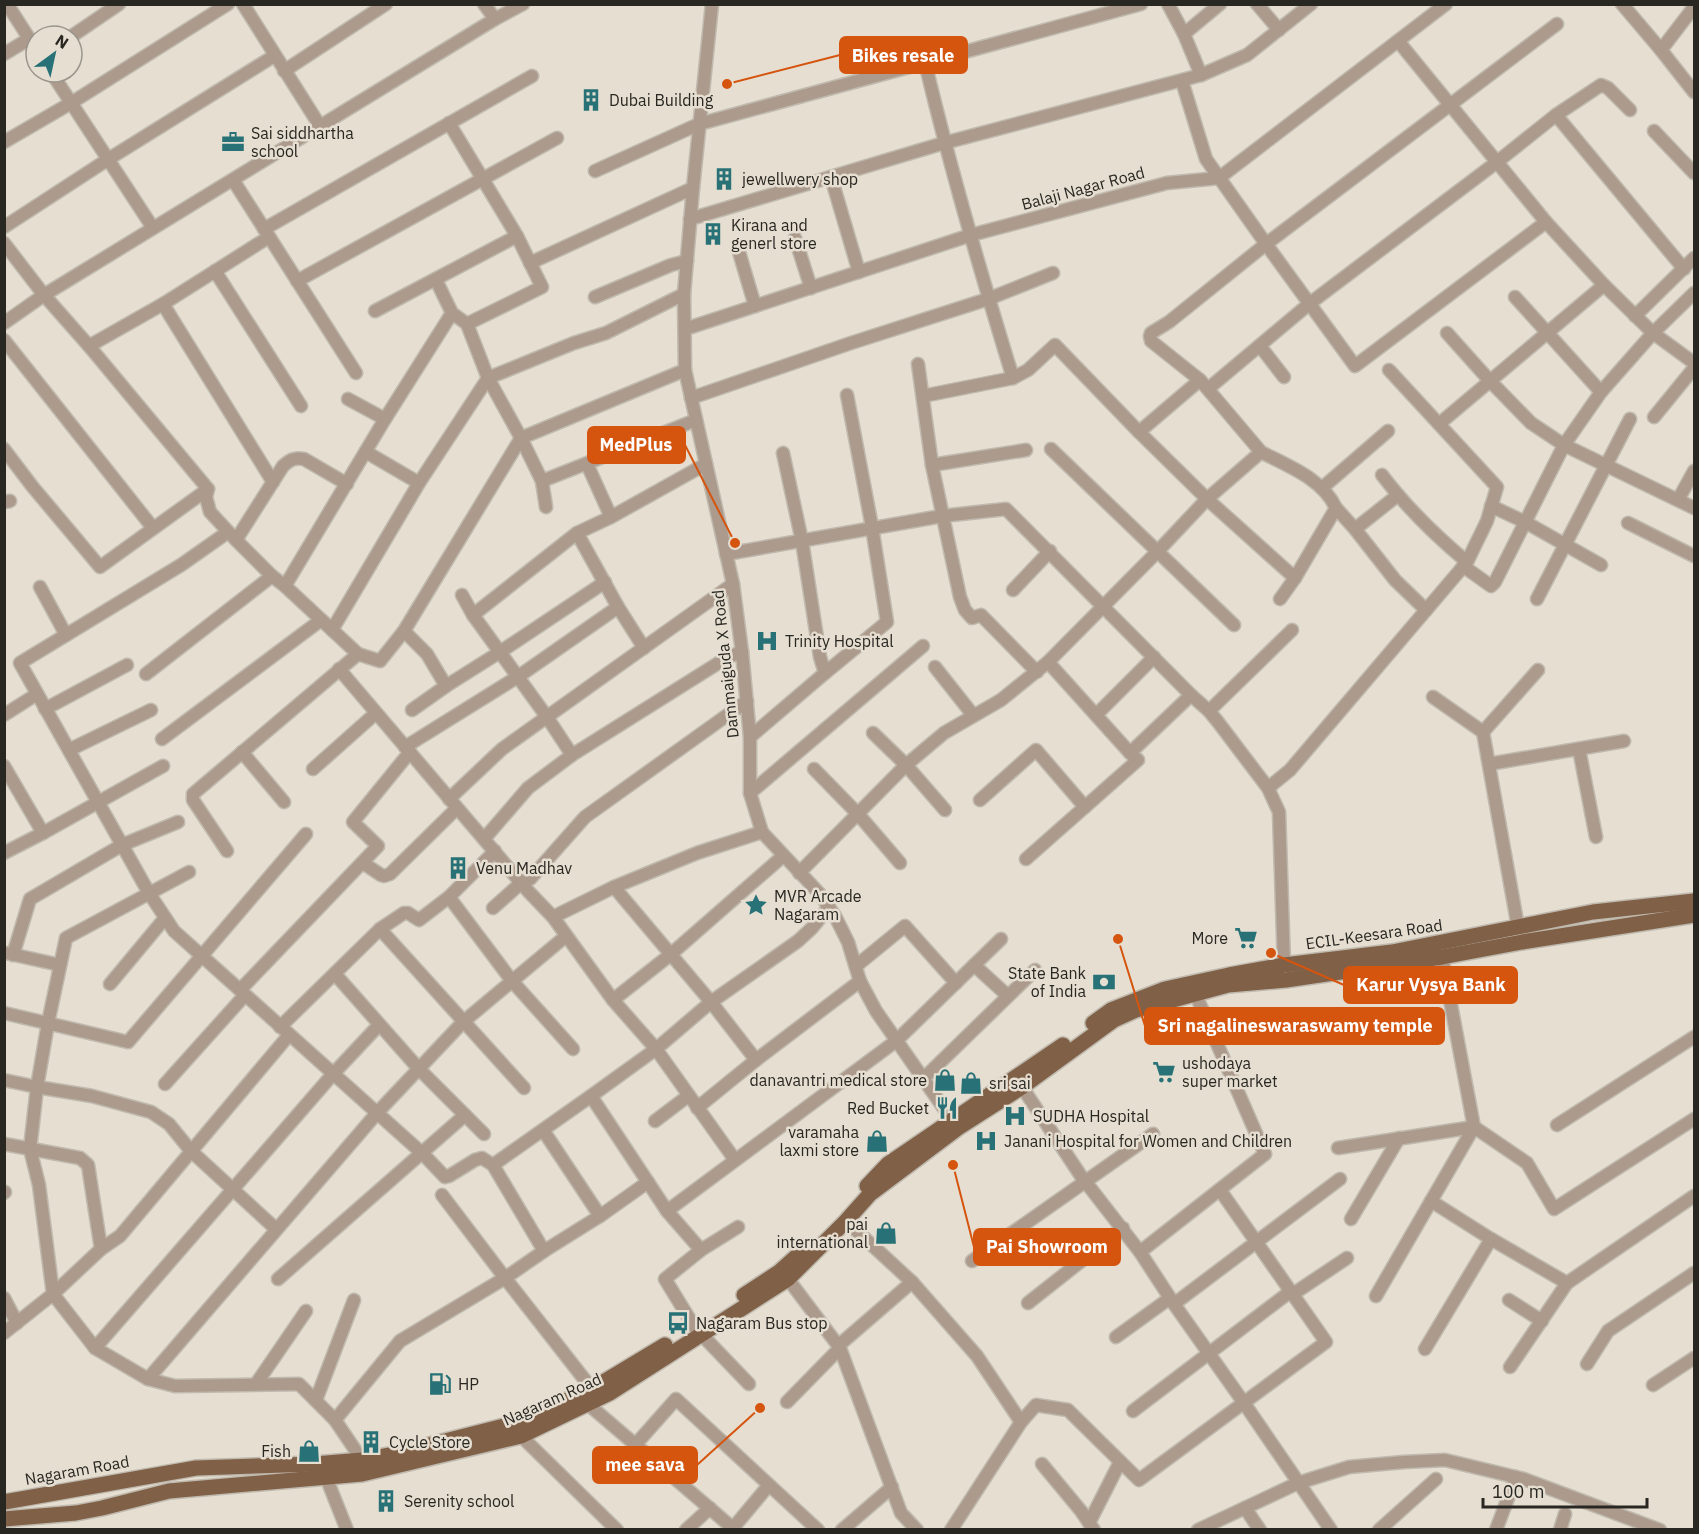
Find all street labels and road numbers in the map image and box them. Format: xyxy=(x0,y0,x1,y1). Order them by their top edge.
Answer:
street label: Balaji Nagar Road xyxy=(1019,162,1147,214)
street label: Dammaiguda X Road xyxy=(707,589,743,739)
street label: ECIL-Keesara Road xyxy=(1304,914,1444,954)
street label: Nagaram Road xyxy=(500,1368,604,1430)
street label: Nagaram Road xyxy=(23,1451,131,1489)

